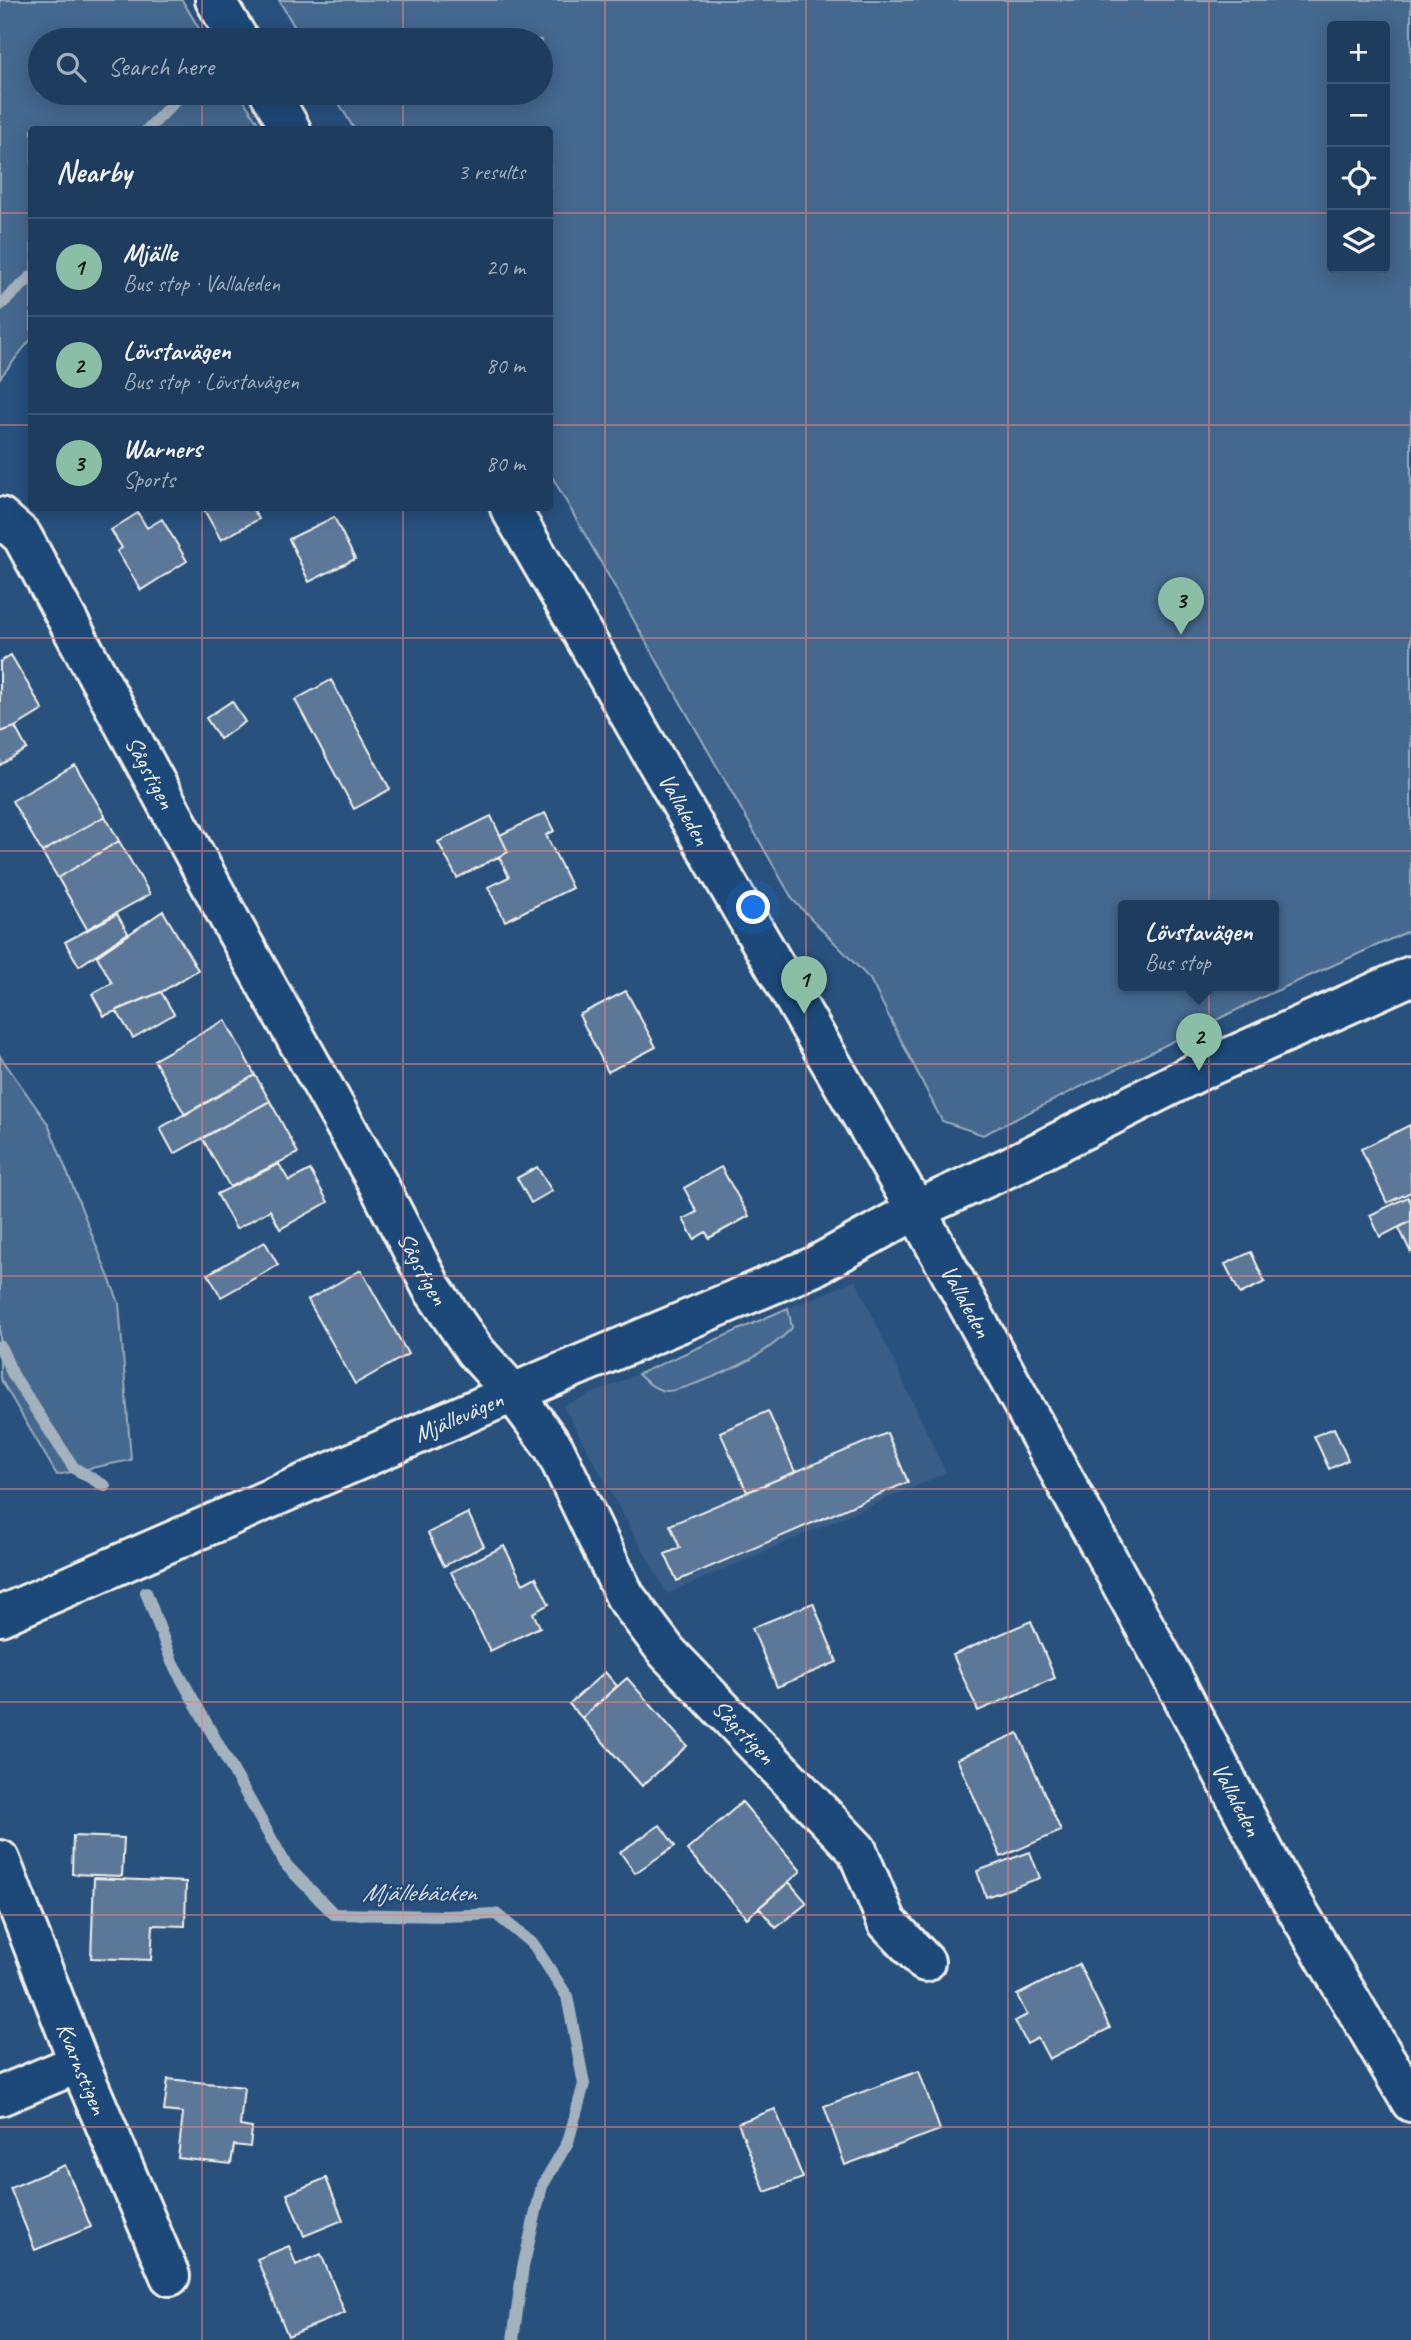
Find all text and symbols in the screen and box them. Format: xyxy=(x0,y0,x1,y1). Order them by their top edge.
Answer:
map controls xyxy=(1327,21,1390,273)
button: + xyxy=(1327,21,1390,84)
search box xyxy=(28,28,553,105)
icon: search xyxy=(52,48,90,86)
text: Search here xyxy=(108,50,214,83)
button: − xyxy=(1327,84,1390,147)
button: locate xyxy=(1327,147,1390,210)
text: Nearby xyxy=(56,153,132,191)
text: 3 results xyxy=(458,157,525,186)
button: layers xyxy=(1327,210,1390,273)
text: Mjälle xyxy=(123,236,177,269)
text: 1 xyxy=(74,253,84,282)
text: 20 m xyxy=(486,253,525,282)
text: Bus stop · Vallaleden xyxy=(123,269,280,298)
text: Lövstavägen xyxy=(123,334,231,367)
text: 2 xyxy=(74,351,84,380)
text: 80 m xyxy=(486,351,525,380)
text: Bus stop · Lövstavägen xyxy=(123,367,299,396)
text: Warners xyxy=(123,432,202,465)
text: 3 xyxy=(74,449,84,478)
text: 80 m xyxy=(486,449,525,478)
text: Sports xyxy=(123,465,175,494)
pin: 3 xyxy=(1158,577,1204,635)
street label: Sågstigen xyxy=(118,731,182,814)
street label: Vallaleden xyxy=(652,768,717,851)
your location xyxy=(736,890,770,924)
popup xyxy=(1118,900,1279,991)
text: Lövstavägen xyxy=(1145,915,1252,948)
text: Bus stop xyxy=(1145,948,1211,977)
pin: 1 xyxy=(781,956,827,1014)
pin: 2 xyxy=(1176,1013,1222,1071)
street label: Sågstigen xyxy=(391,1227,454,1311)
street label: Vallaleden xyxy=(934,1259,998,1343)
street label: Mjällevägen xyxy=(409,1384,508,1449)
street label: Sågstigen xyxy=(706,1693,782,1771)
street label: Vallaleden xyxy=(1205,1758,1268,1841)
water label: Mjällebäcken xyxy=(362,1876,478,1909)
street label: Kvarnstigen xyxy=(50,2018,115,2120)

